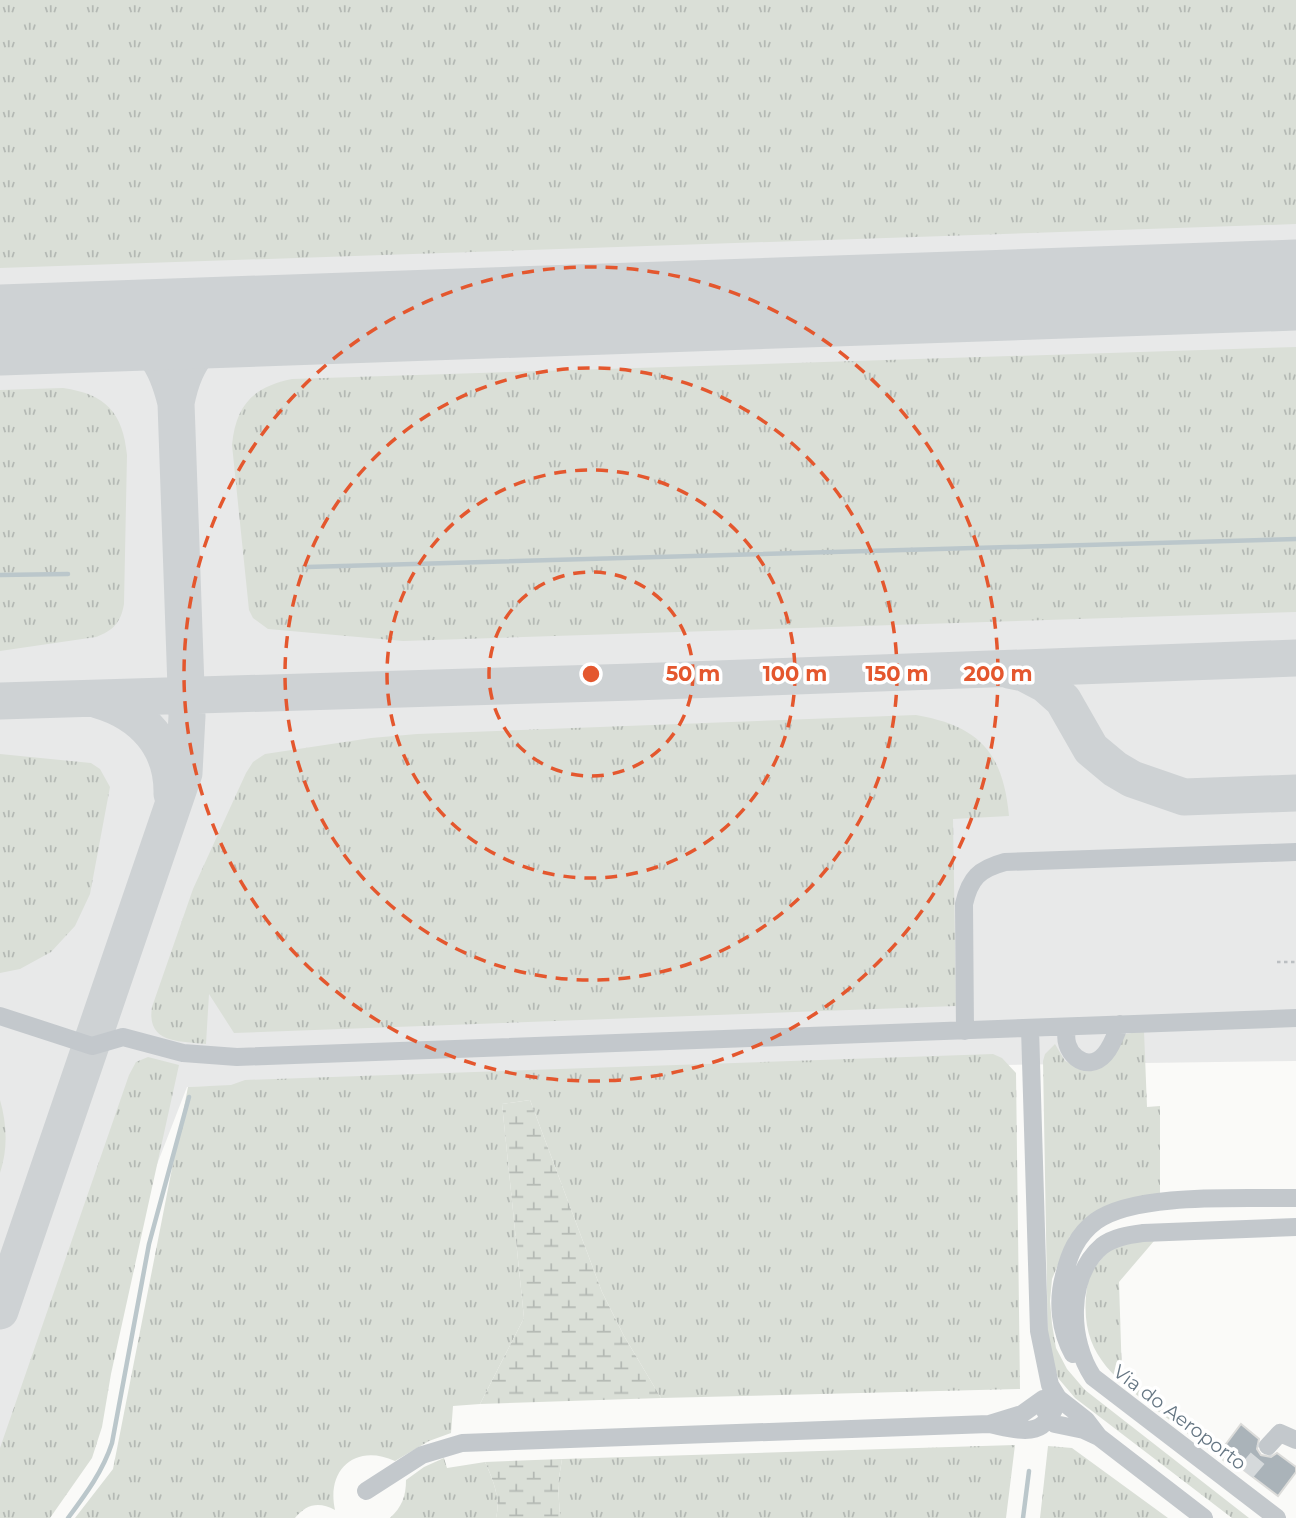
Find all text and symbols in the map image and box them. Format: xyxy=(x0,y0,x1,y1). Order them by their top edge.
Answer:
text: 50 m xyxy=(666,661,720,686)
text: 100 m xyxy=(763,661,827,686)
text: 150 m xyxy=(866,661,928,686)
text: 200 m xyxy=(964,661,1032,686)
centre of rings xyxy=(579,662,603,686)
street label: Via do Aeroporto xyxy=(1109,1360,1251,1475)

